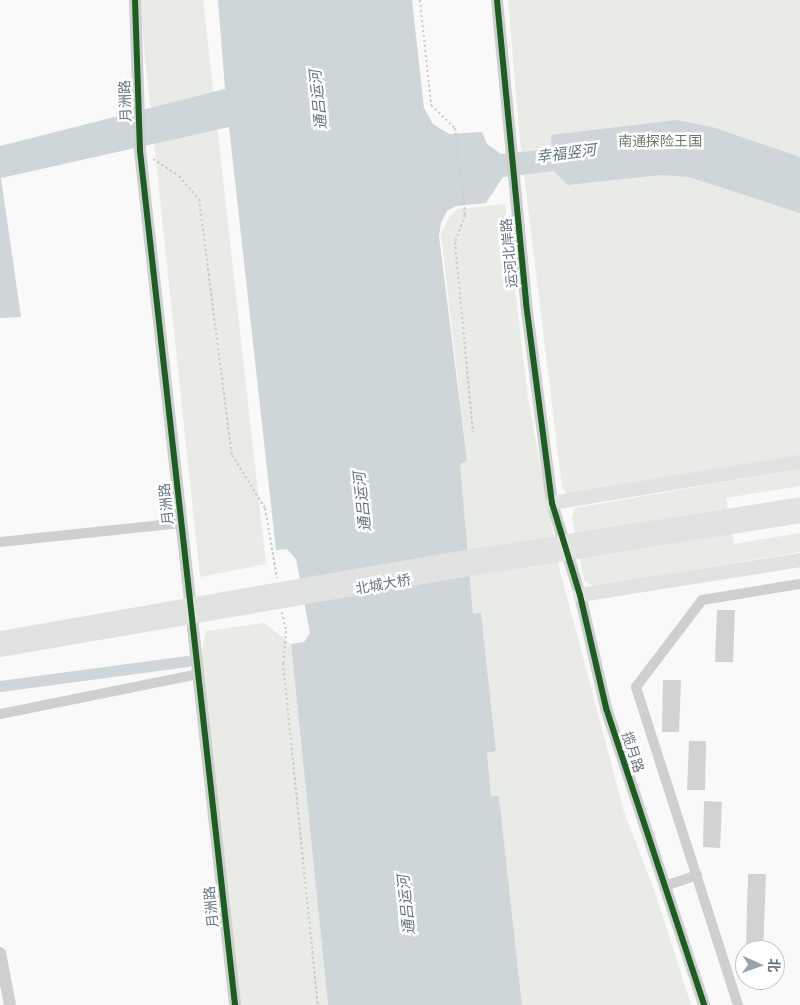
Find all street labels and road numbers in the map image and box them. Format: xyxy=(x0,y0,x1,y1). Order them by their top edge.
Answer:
street label: 月洲路 xyxy=(116,80,134,122)
street label: 运河北岸路 xyxy=(498,217,520,289)
street label: 月洲路 xyxy=(155,482,177,526)
street label: 北城大桥 xyxy=(354,571,412,597)
street label: 揽月路 xyxy=(619,729,647,775)
street label: 月洲路 xyxy=(200,885,222,929)

